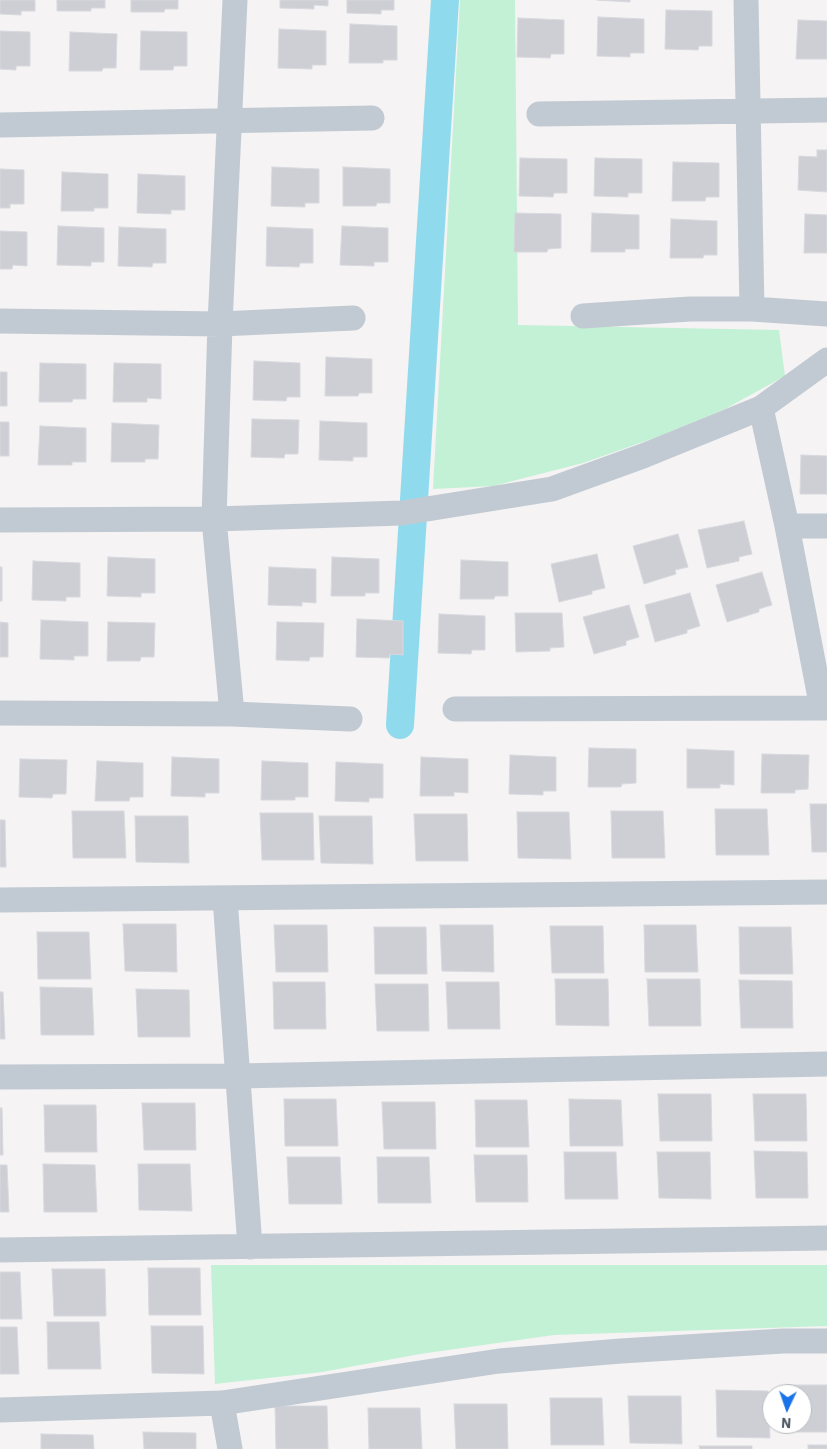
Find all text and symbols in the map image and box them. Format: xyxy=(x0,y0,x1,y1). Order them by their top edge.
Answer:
north arrow xyxy=(762,1384,812,1434)
text: N xyxy=(781,1414,792,1432)

